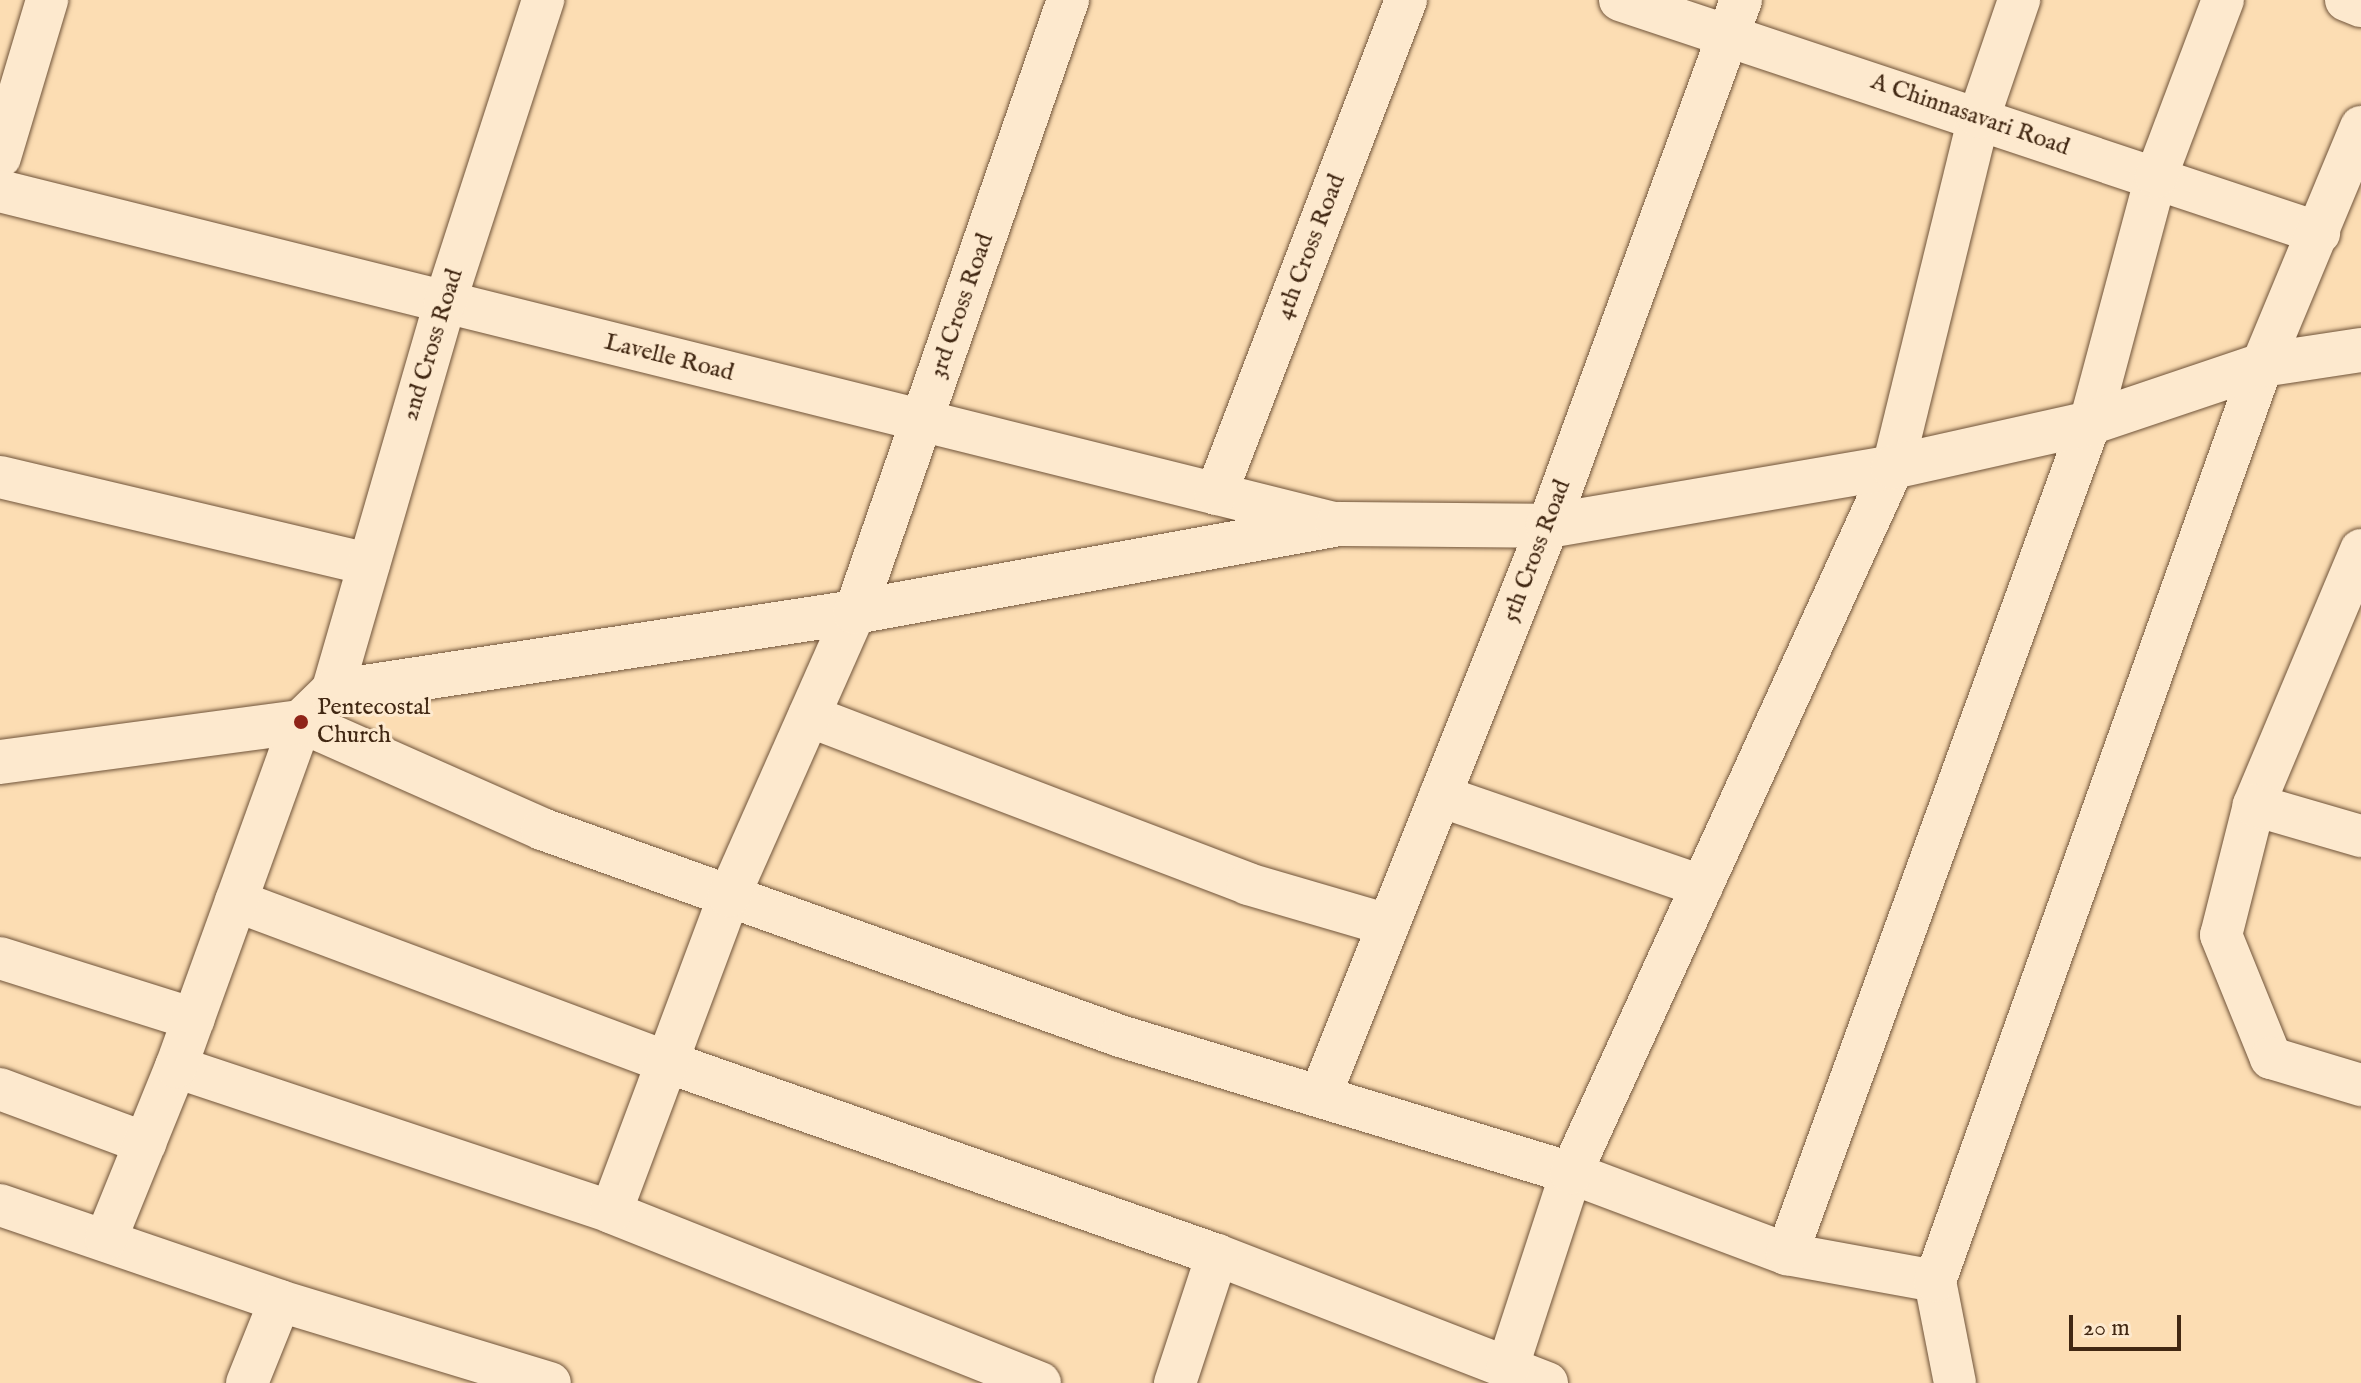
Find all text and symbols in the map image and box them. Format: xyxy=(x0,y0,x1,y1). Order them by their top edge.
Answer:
street label: A Chinnasavari Road xyxy=(1867,68,2073,162)
street label: 4th Cross Road xyxy=(1270,170,1352,324)
street label: 3rd Cross Road xyxy=(924,230,1000,382)
street label: 2nd Cross Road xyxy=(396,266,470,424)
street label: Lavelle Road xyxy=(601,328,737,388)
street label: 5th Cross Road xyxy=(1497,476,1577,626)
place label: Pentecostal Church xyxy=(317,694,430,750)
marker: Pentecostal Church xyxy=(292,713,310,731)
scale bar xyxy=(2073,1299,2185,1349)
text: 20 m xyxy=(2083,1313,2130,1344)

